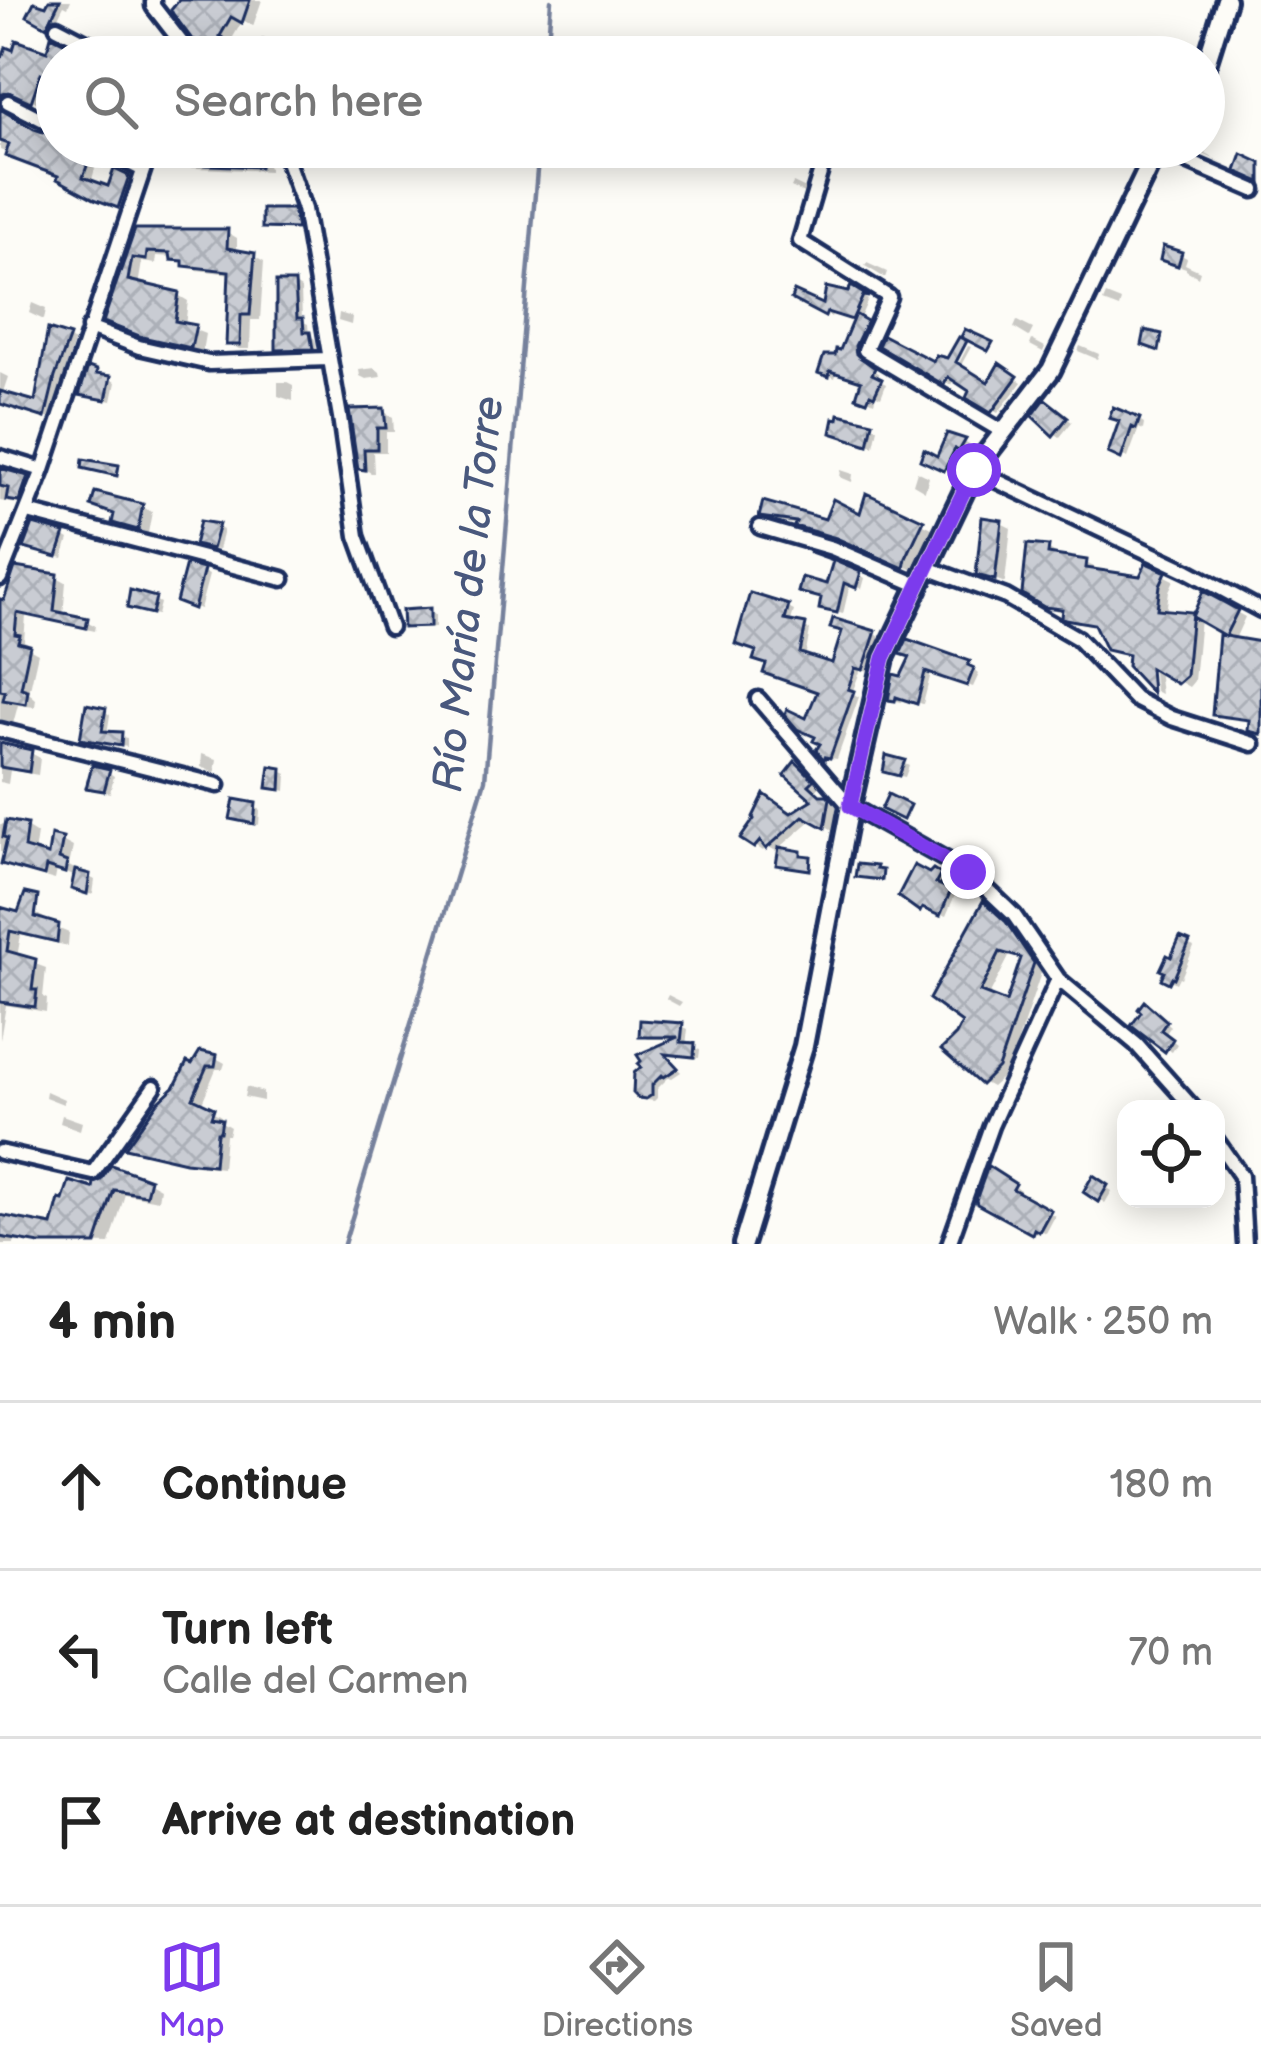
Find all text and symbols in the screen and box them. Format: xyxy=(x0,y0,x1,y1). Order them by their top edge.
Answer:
search box xyxy=(36,36,1225,168)
icon: search xyxy=(78,69,144,135)
text: Search here xyxy=(174,75,423,130)
water label: Río María de la Torre xyxy=(423,394,516,795)
route start xyxy=(947,443,1001,497)
route end xyxy=(941,845,995,899)
map controls xyxy=(1117,1100,1225,1208)
button: locate xyxy=(1117,1100,1225,1208)
text: 4 min xyxy=(48,1292,176,1353)
text: Walk · 250 m xyxy=(993,1299,1213,1346)
icon: ahead xyxy=(48,1453,114,1519)
text: Continue xyxy=(162,1458,347,1513)
text: 180 m xyxy=(1109,1462,1213,1509)
text: Turn left xyxy=(162,1603,333,1658)
icon: left xyxy=(48,1621,114,1687)
text: 70 m xyxy=(1128,1630,1213,1677)
text: Calle del Carmen xyxy=(162,1658,469,1705)
icon: arrive xyxy=(48,1789,114,1855)
text: Arrive at destination xyxy=(162,1794,575,1849)
tab: Map xyxy=(158,1934,225,2046)
tab: Directions xyxy=(541,1934,693,2046)
tab: Saved xyxy=(1010,1934,1103,2046)

